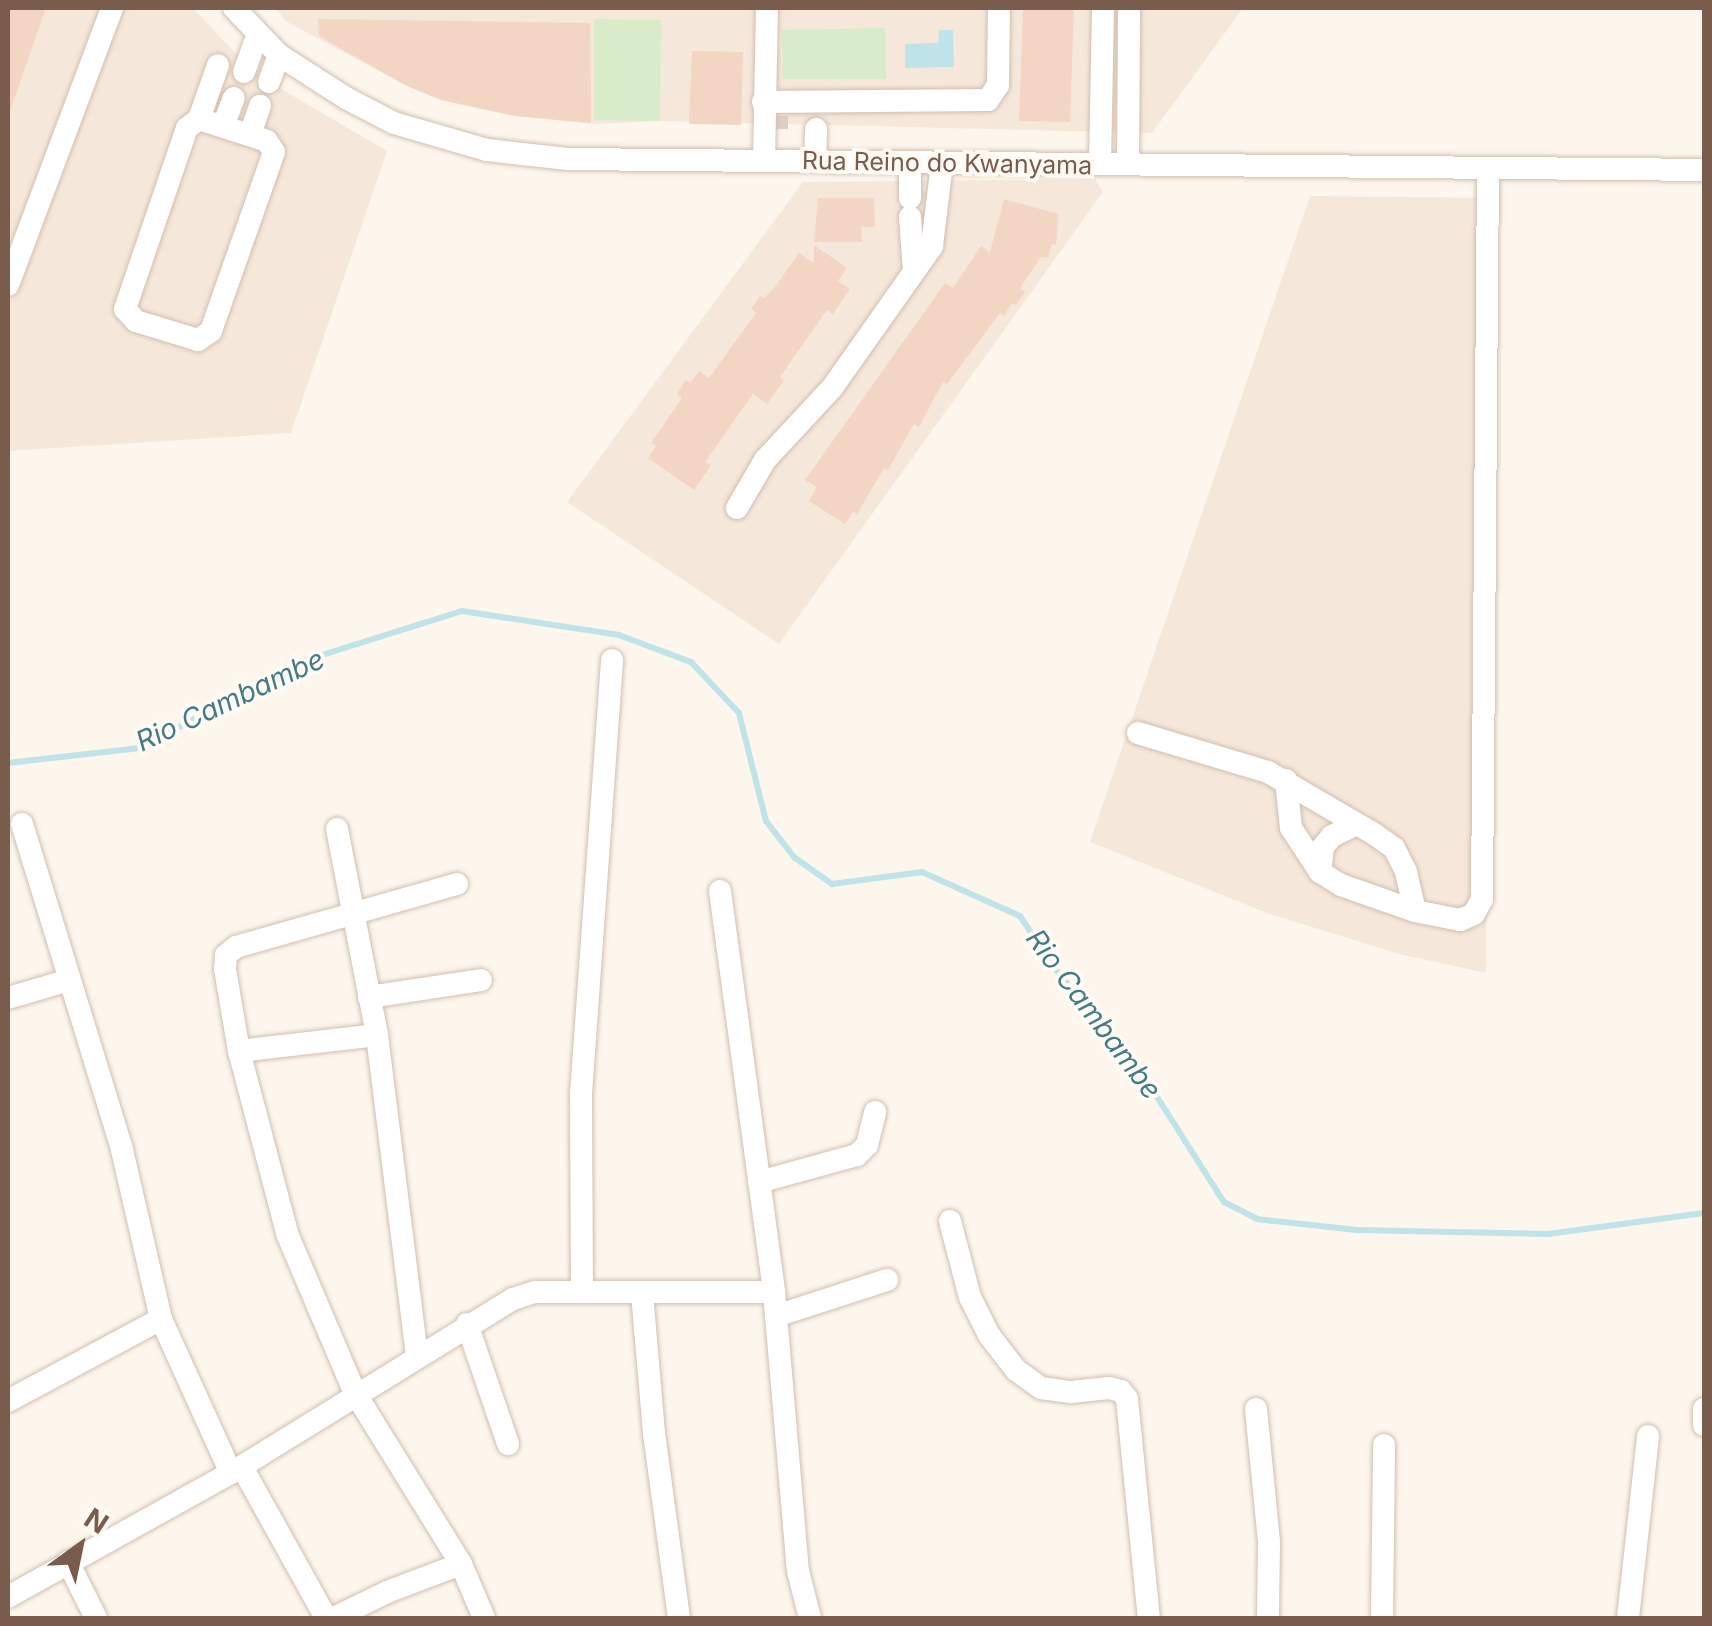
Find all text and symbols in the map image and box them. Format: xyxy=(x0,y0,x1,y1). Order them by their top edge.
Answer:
street label: Rua Reino do Kwanyama xyxy=(802,145,1092,181)
water label: Rio Cambambe xyxy=(131,642,329,758)
water label: Rio Cambambe xyxy=(1019,923,1169,1105)
north arrow xyxy=(30,1496,130,1596)
text: N xyxy=(78,1501,115,1541)

